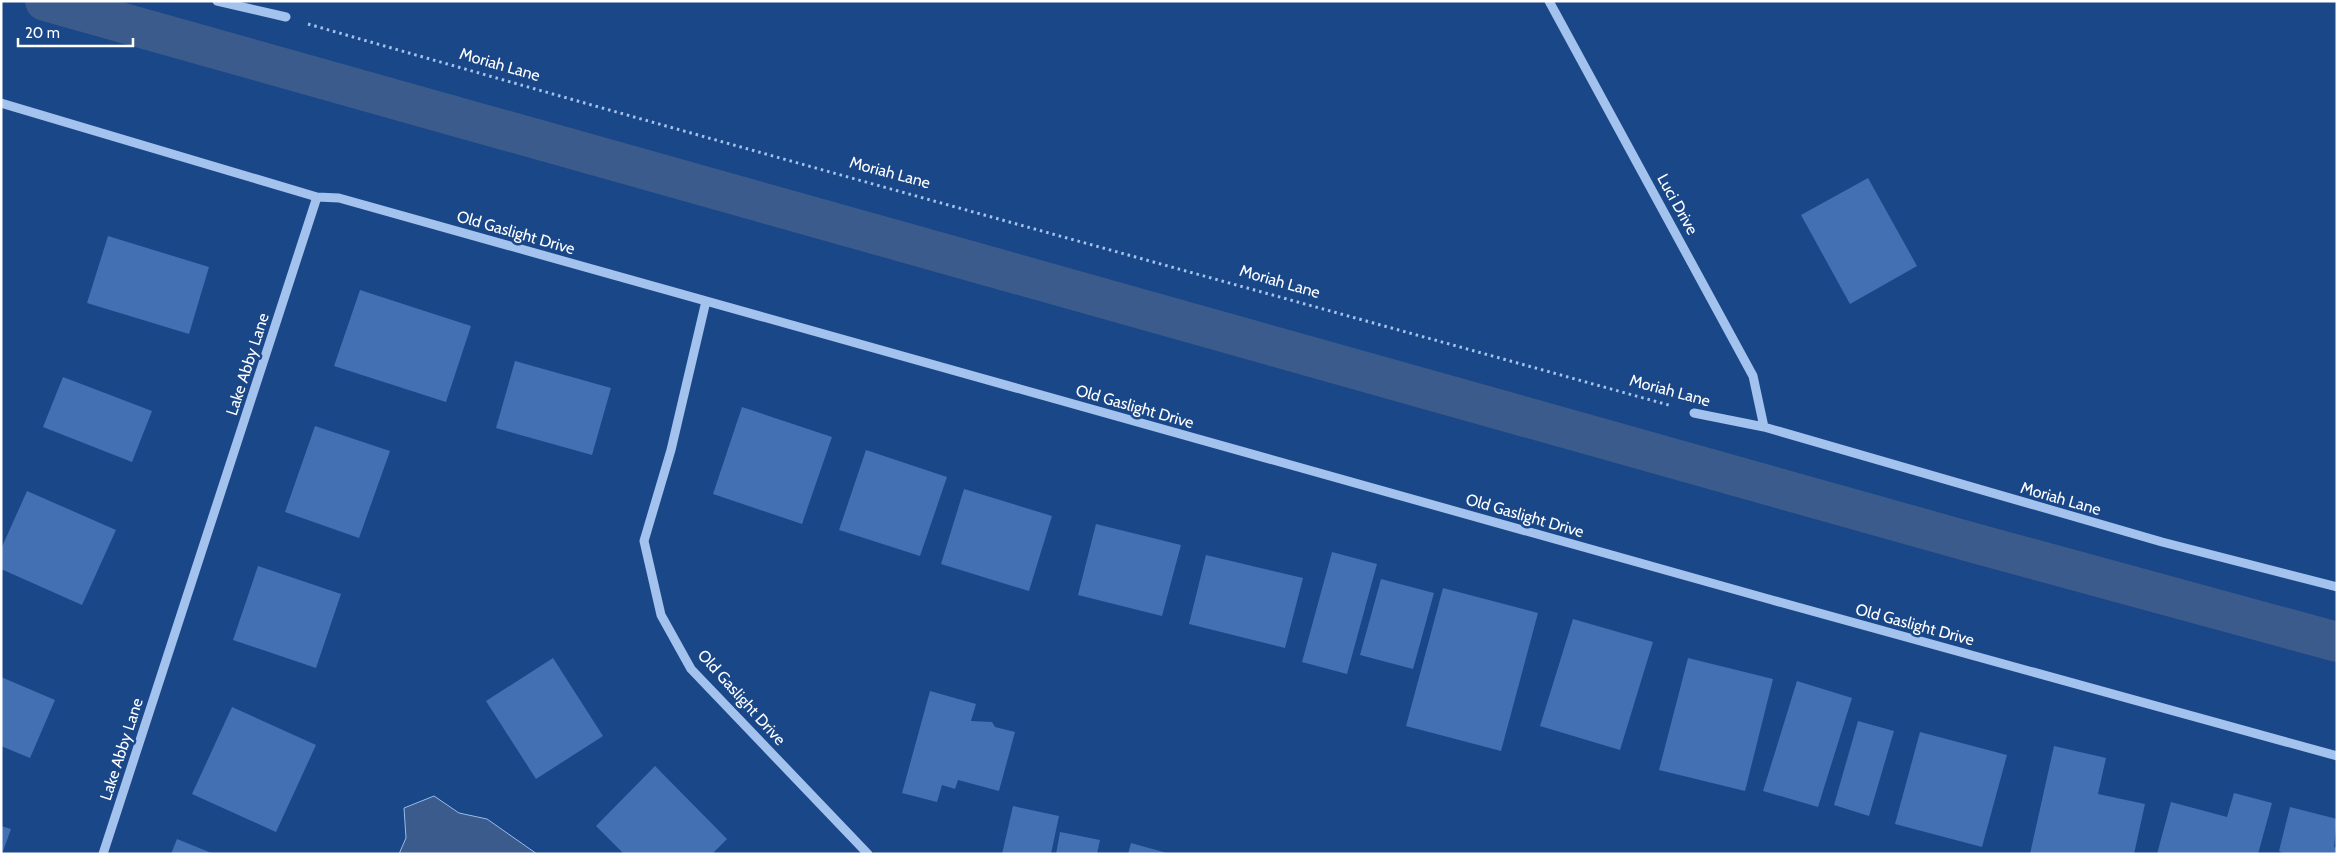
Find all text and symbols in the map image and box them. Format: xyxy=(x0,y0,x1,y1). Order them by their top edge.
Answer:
scale bar xyxy=(18,15,132,47)
text: 20 m xyxy=(25,24,60,42)
street label: Moriah Lane xyxy=(457,44,542,85)
street label: Moriah Lane xyxy=(847,153,932,192)
street label: Luci Drive xyxy=(1653,171,1702,238)
street label: Old Gaslight Drive xyxy=(455,207,577,258)
street label: Moriah Lane xyxy=(1237,261,1322,302)
street label: Lake Abby Lane xyxy=(222,311,273,418)
street label: Moriah Lane xyxy=(1627,371,1712,410)
street label: Old Gaslight Drive xyxy=(1074,381,1196,432)
street label: Moriah Lane xyxy=(2018,478,2103,519)
street label: Old Gaslight Drive xyxy=(1464,490,1586,541)
street label: Old Gaslight Drive xyxy=(1853,600,1976,649)
street label: Old Gaslight Drive xyxy=(694,646,790,749)
street label: Lake Abby Lane xyxy=(96,696,147,803)

